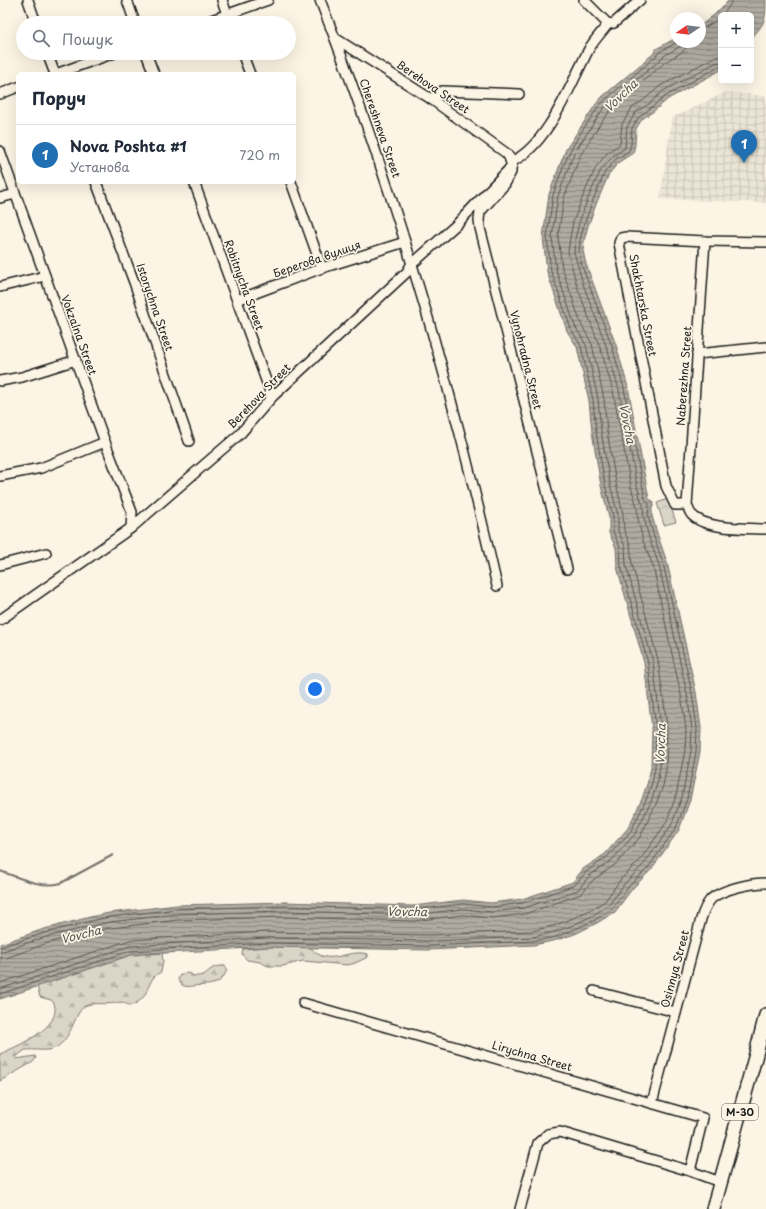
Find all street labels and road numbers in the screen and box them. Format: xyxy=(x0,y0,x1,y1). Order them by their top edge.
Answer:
street label: Berehova Street xyxy=(393,56,474,118)
street label: Chereshneva Street xyxy=(356,76,406,180)
street label: Берегова вулиця xyxy=(271,236,363,281)
street label: Robitnycha Street xyxy=(220,237,269,333)
street label: Shakhtarska Street xyxy=(625,252,662,358)
street label: Istorychna Street xyxy=(133,261,178,353)
street label: Vokzalna Street xyxy=(57,292,102,378)
street label: Vynohradna Street xyxy=(506,309,547,412)
street label: Naberezhna Street xyxy=(672,325,695,426)
street label: Berehova Street xyxy=(223,359,295,432)
street label: Osinnya Street xyxy=(656,928,693,1010)
street label: Lirychna Street xyxy=(490,1036,575,1075)
road number: М-30 xyxy=(722,1104,758,1120)

